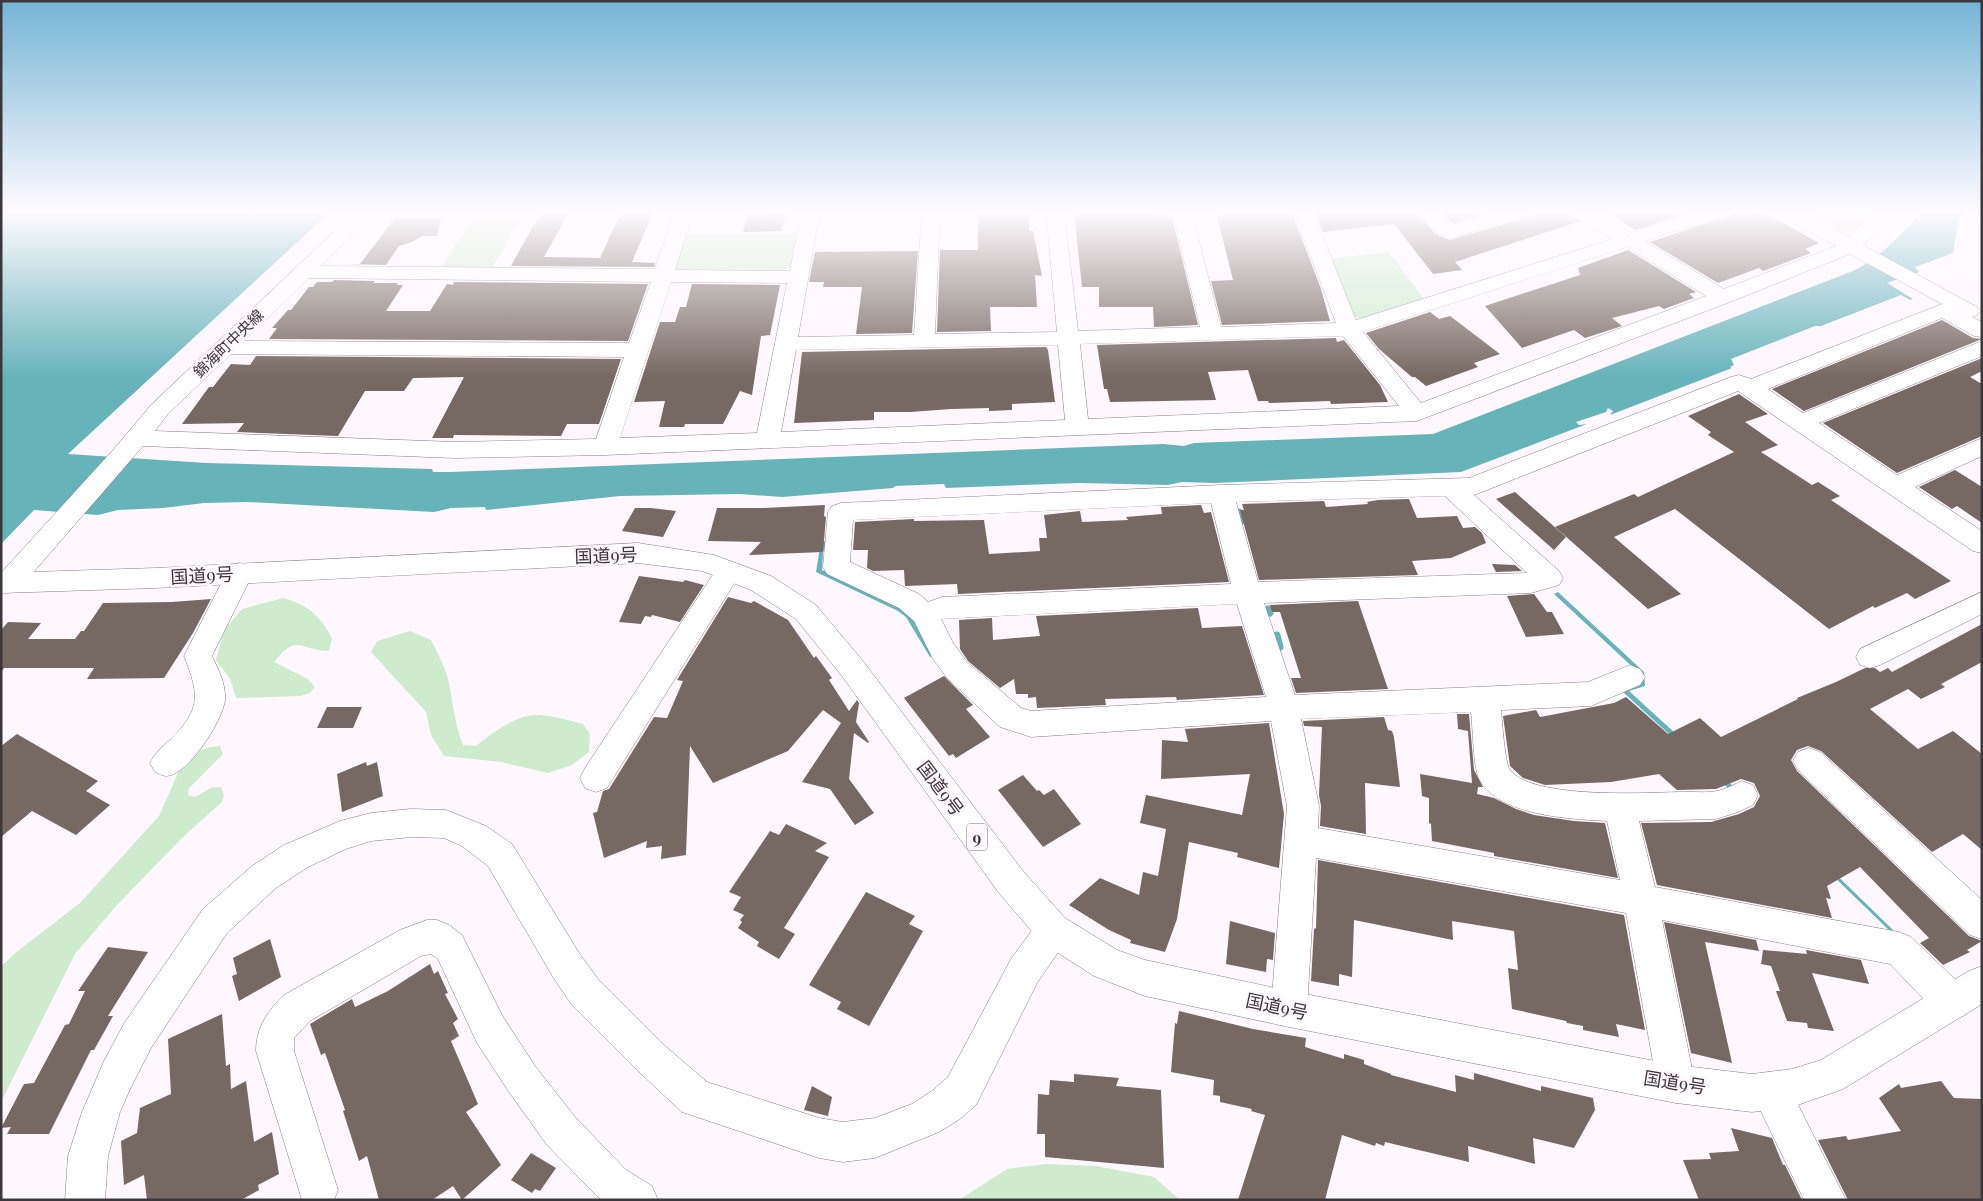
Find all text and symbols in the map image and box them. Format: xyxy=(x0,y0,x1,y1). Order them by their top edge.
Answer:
street label: 錦海町中央線 xyxy=(189,305,267,381)
street label: 国道9号 xyxy=(574,542,638,568)
street label: 国道9号 xyxy=(170,561,234,589)
street label: 国道9号 xyxy=(912,756,970,820)
road number: 9 xyxy=(967,824,987,850)
street label: 国道9号 xyxy=(1244,988,1310,1024)
street label: 国道9号 xyxy=(1642,1065,1708,1099)

